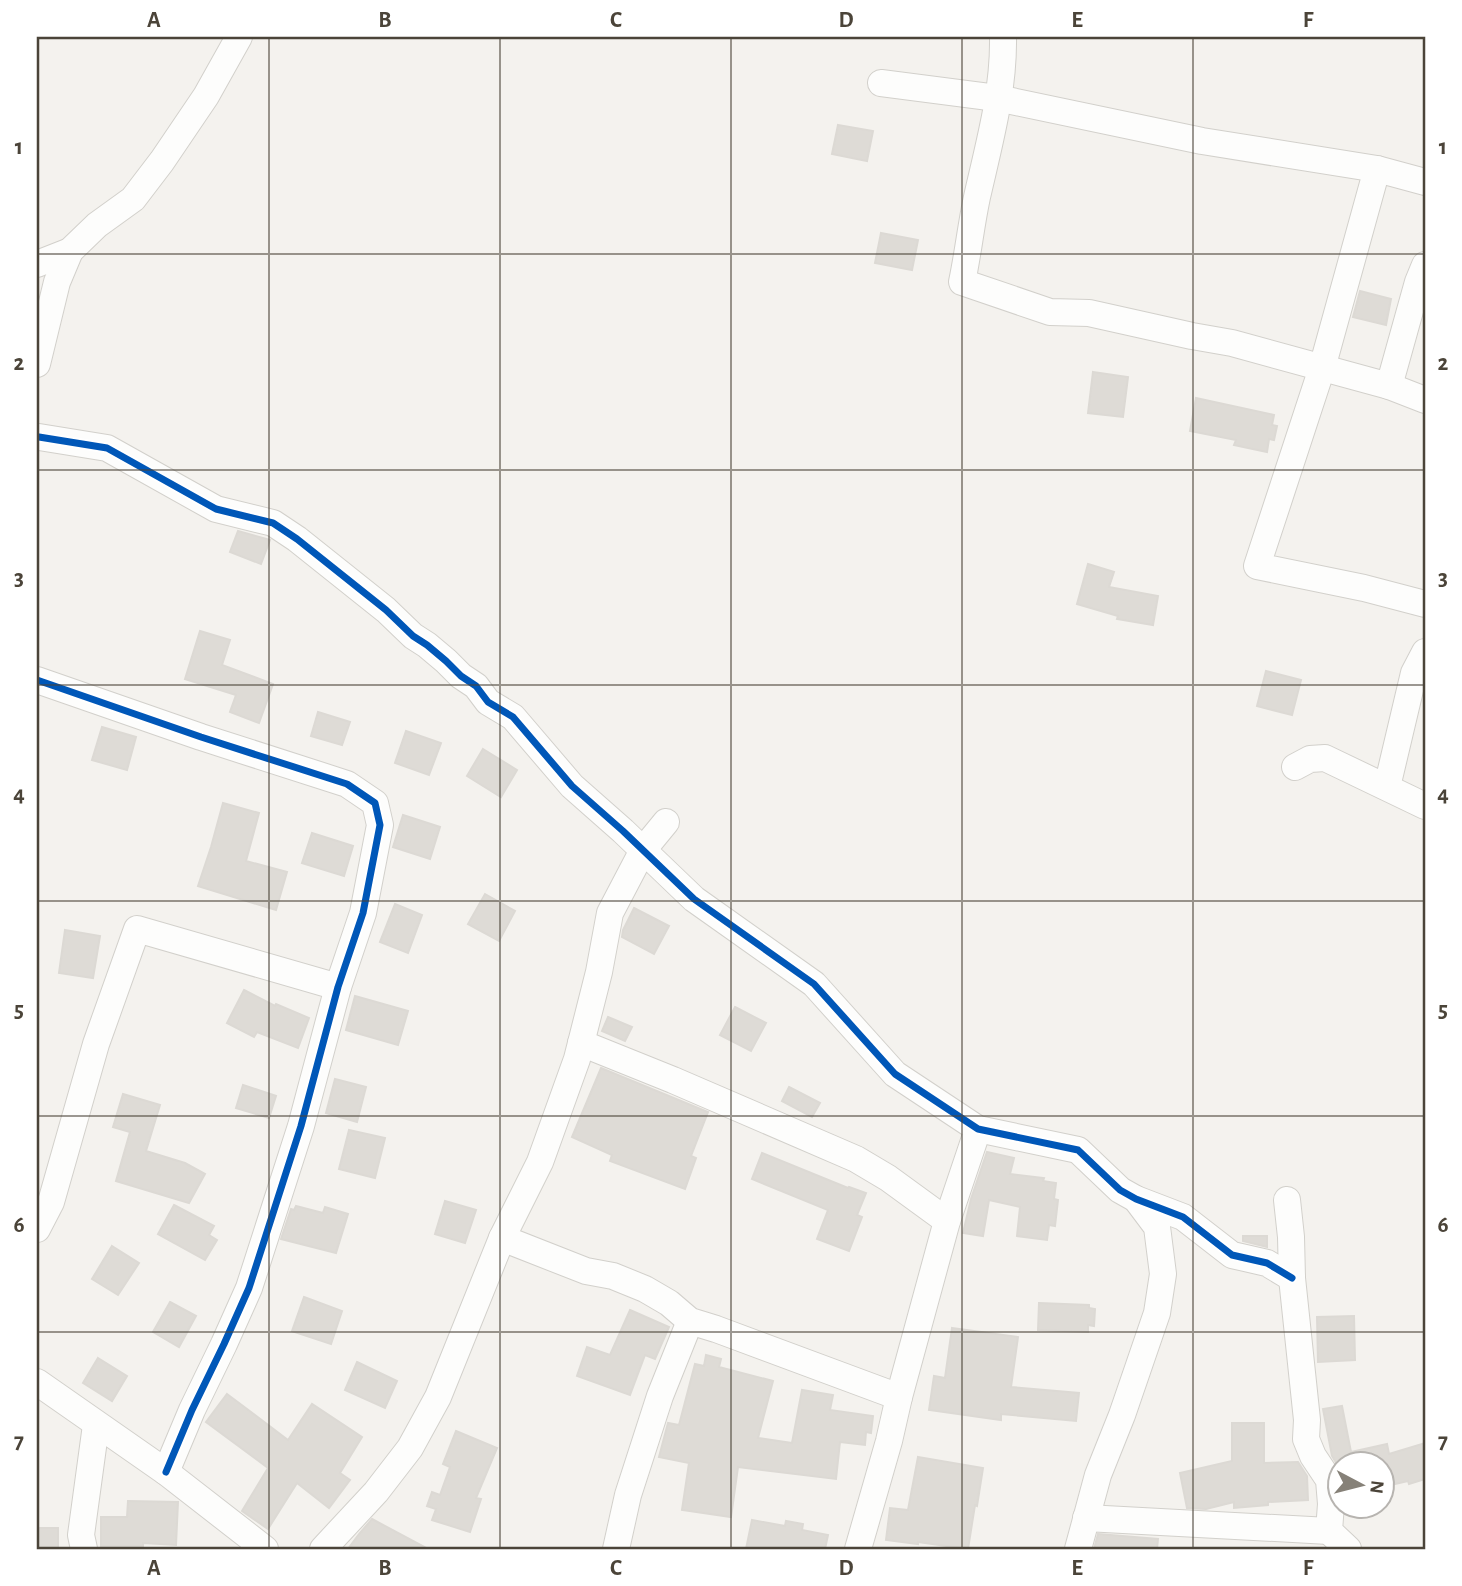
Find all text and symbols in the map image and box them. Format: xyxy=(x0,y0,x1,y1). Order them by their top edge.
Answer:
text: A xyxy=(147,9,161,32)
text: B xyxy=(378,9,392,32)
text: C xyxy=(610,9,622,32)
text: D xyxy=(838,9,854,32)
text: E xyxy=(1071,9,1083,32)
text: F xyxy=(1303,9,1314,32)
text: 1 xyxy=(15,136,23,159)
text: 1 xyxy=(1439,136,1447,159)
text: 2 xyxy=(14,352,25,375)
text: 2 xyxy=(1438,352,1449,375)
text: 3 xyxy=(14,567,24,590)
text: 3 xyxy=(1438,567,1448,590)
text: 4 xyxy=(13,783,25,806)
text: 4 xyxy=(1437,783,1449,806)
text: 5 xyxy=(14,999,24,1022)
text: 5 xyxy=(1438,999,1448,1022)
text: 6 xyxy=(13,1214,25,1237)
text: 6 xyxy=(1437,1214,1449,1237)
text: 7 xyxy=(14,1430,24,1453)
text: 7 xyxy=(1438,1430,1448,1453)
north arrow xyxy=(1326,1450,1396,1520)
text: N xyxy=(1366,1479,1387,1495)
text: A xyxy=(147,1557,161,1580)
text: B xyxy=(378,1557,392,1580)
text: C xyxy=(610,1557,622,1580)
text: D xyxy=(838,1557,854,1580)
text: E xyxy=(1071,1557,1083,1580)
text: F xyxy=(1303,1557,1314,1580)

